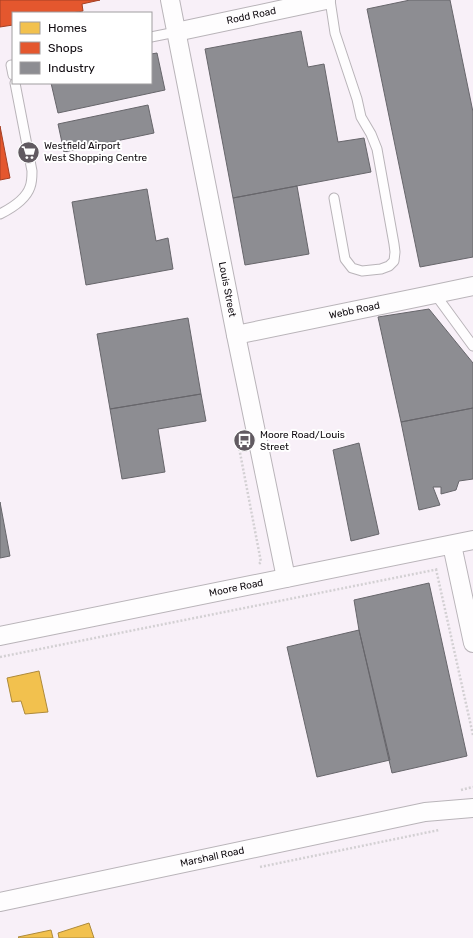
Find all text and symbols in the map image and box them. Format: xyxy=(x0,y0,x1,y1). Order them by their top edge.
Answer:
street label: Rodd Road xyxy=(225,5,277,27)
legend xyxy=(12,12,152,84)
text: Homes xyxy=(48,21,87,35)
text: Shops xyxy=(48,41,83,55)
text: Industry xyxy=(48,61,95,75)
supermarket icon: Westfield Airport West Shopping Centre xyxy=(16,139,42,165)
place label: Westfield Airport West Shopping Centre xyxy=(44,140,148,164)
street label: Louis Street xyxy=(216,261,238,318)
street label: Webb Road xyxy=(328,299,381,322)
bus stop icon: Moore Road/Louis Street xyxy=(231,428,257,454)
place label: Moore Road/Louis Street xyxy=(260,429,345,453)
street label: Moore Road xyxy=(208,577,264,599)
street label: Marshall Road xyxy=(179,844,245,870)

